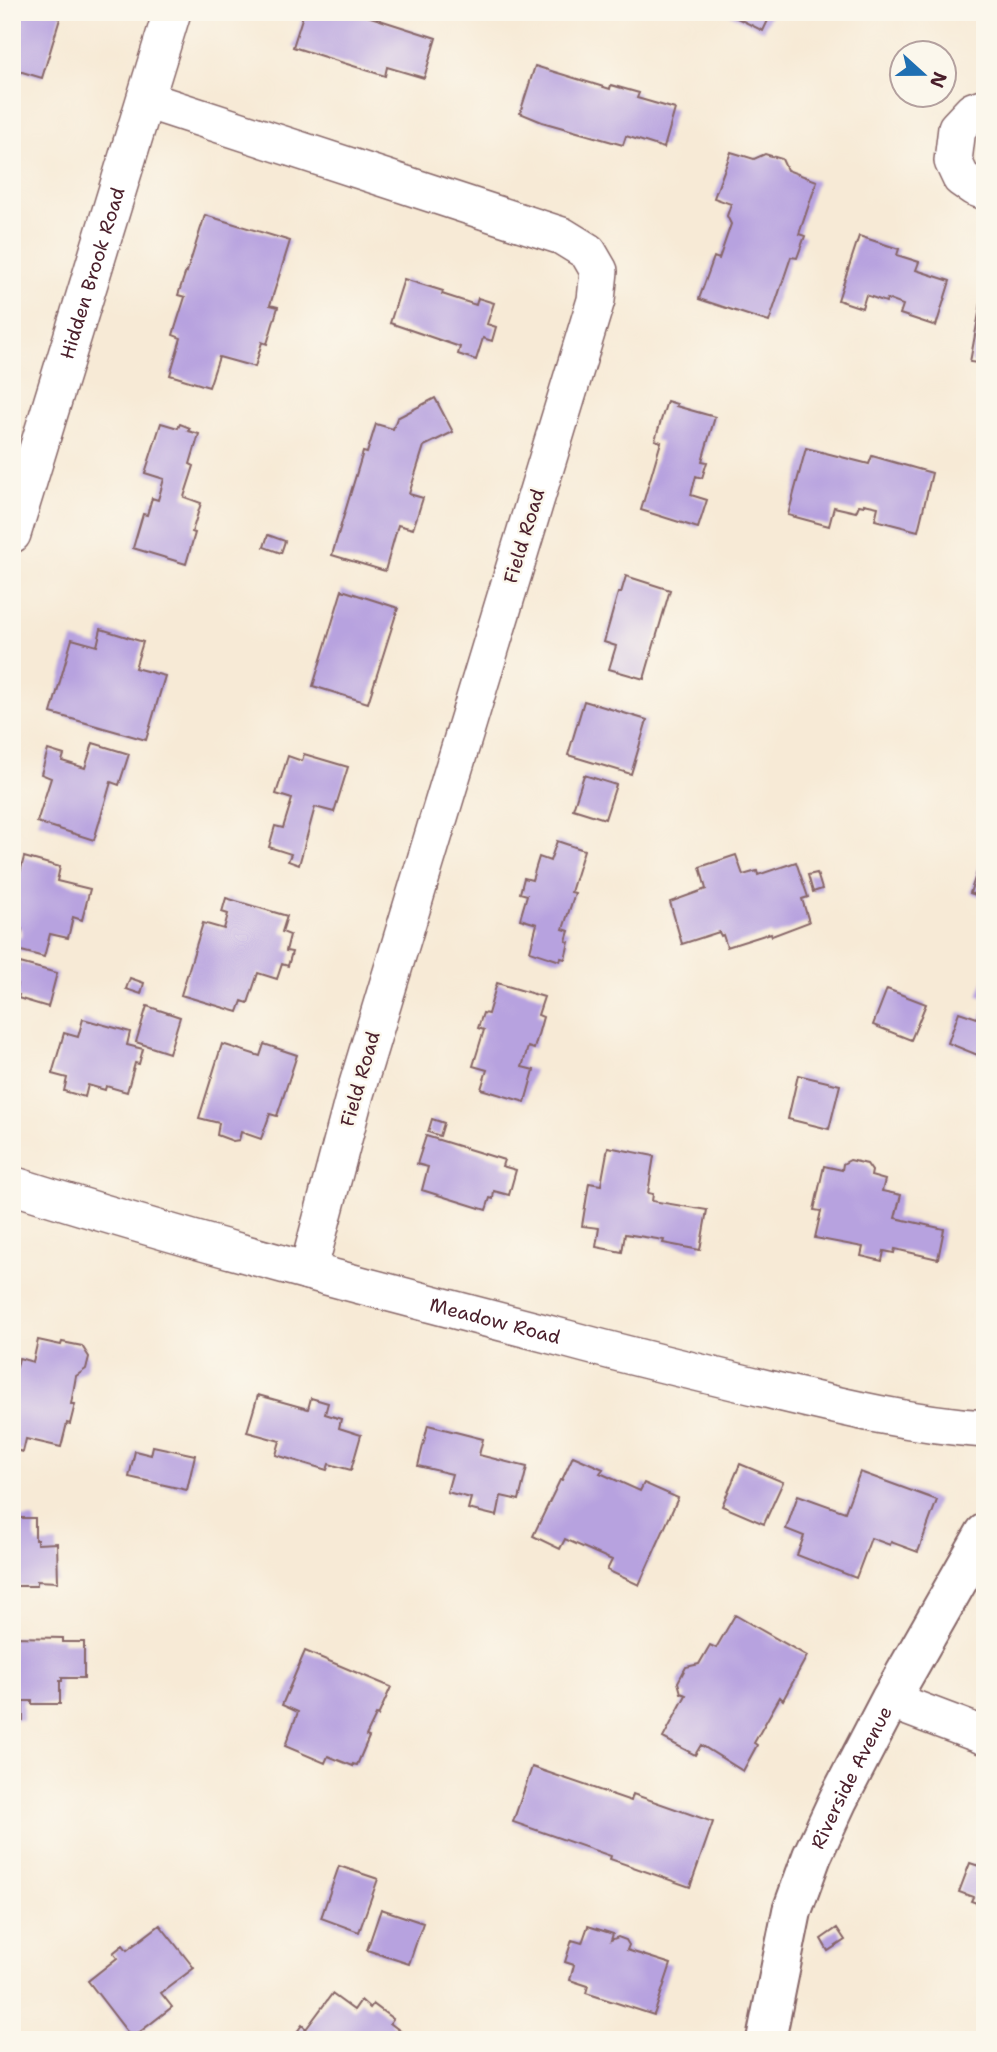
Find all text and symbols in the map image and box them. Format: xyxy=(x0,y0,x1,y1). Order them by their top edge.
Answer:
north arrow xyxy=(888,38,958,108)
text: N xyxy=(924,68,953,91)
street label: Hidden Brook Road xyxy=(54,184,130,362)
street label: Field Road xyxy=(498,486,550,586)
street label: Field Road xyxy=(335,1029,385,1129)
street label: Meadow Road xyxy=(427,1291,563,1349)
street label: Riverside Avenue xyxy=(805,1701,897,1853)

